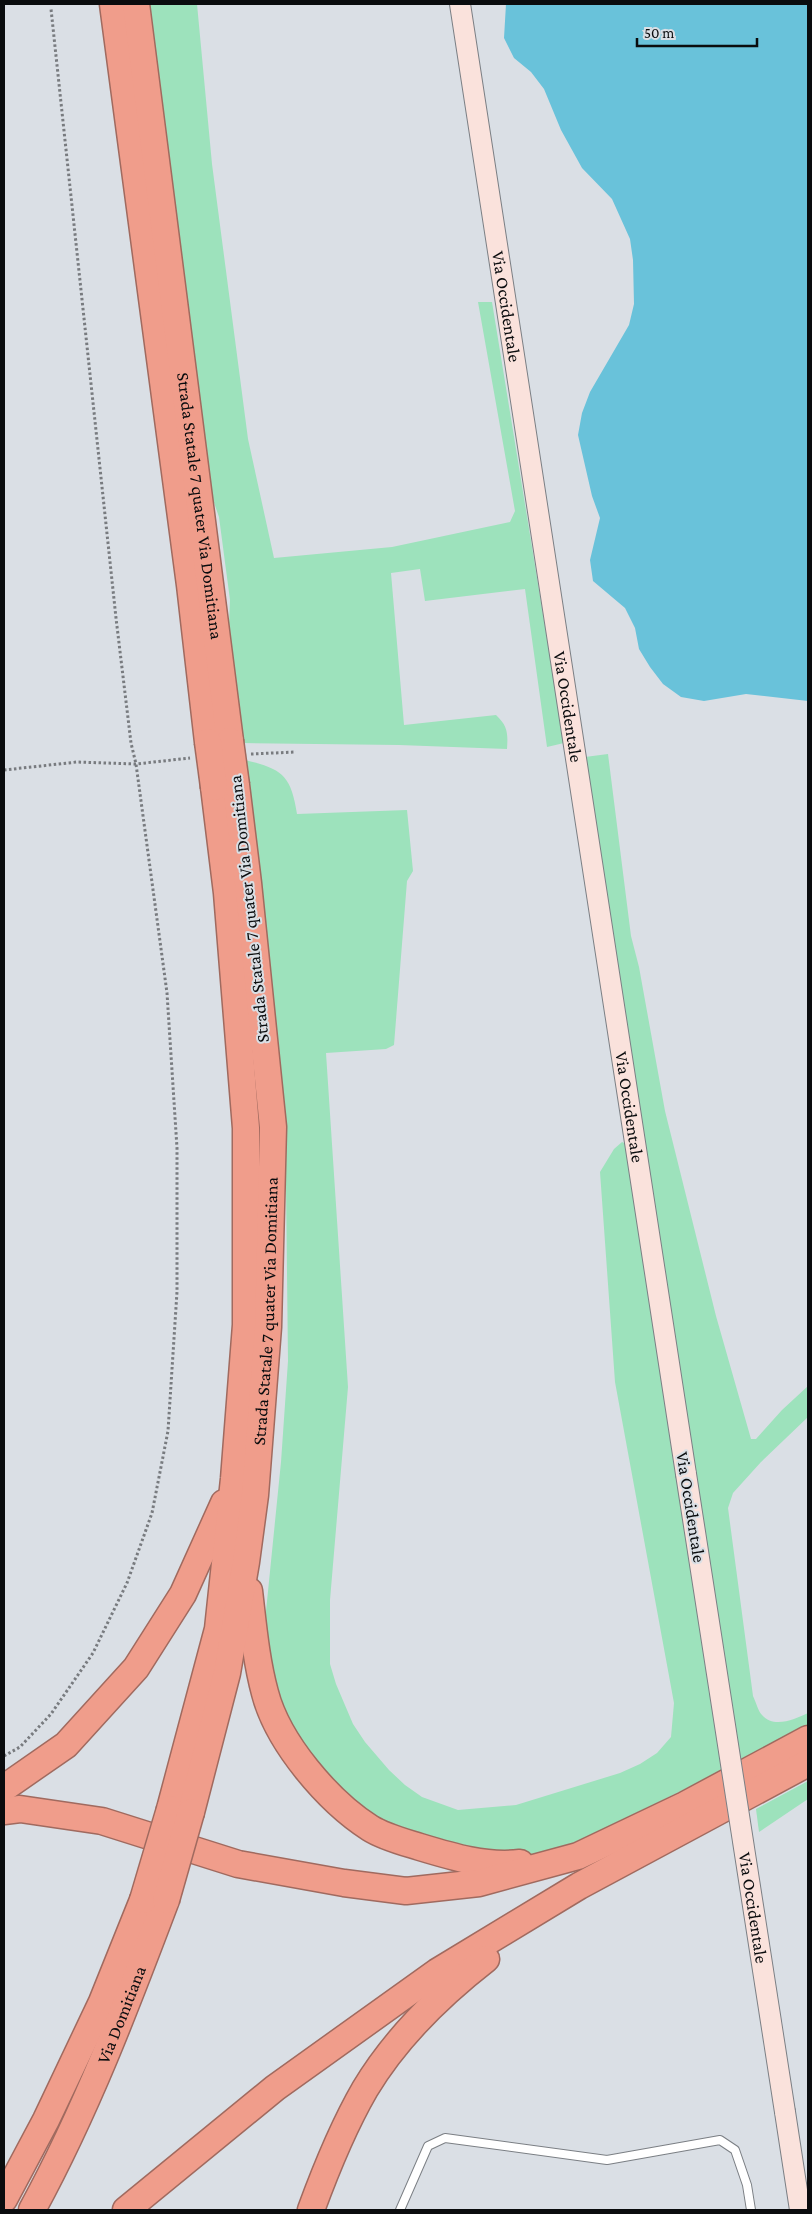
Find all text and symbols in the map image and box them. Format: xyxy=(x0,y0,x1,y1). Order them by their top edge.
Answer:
scale bar xyxy=(637,15,757,47)
text: 50 m xyxy=(644,25,674,41)
street label: Via Occidentale xyxy=(488,250,525,363)
street label: Strada Statale 7 quater Via Domitiana xyxy=(173,371,227,641)
street label: Via Occidentale xyxy=(550,650,586,764)
street label: Strada Statale 7 quater Via Domitiana xyxy=(225,774,273,1044)
street label: Via Occidentale xyxy=(611,1050,648,1164)
street label: Strada Statale 7 quater Via Domitiana xyxy=(249,1177,282,1446)
street label: Via Occidentale xyxy=(672,1450,710,1564)
street label: Via Occidentale xyxy=(735,1851,772,1965)
street label: Via Domitiana xyxy=(93,1963,150,2067)

